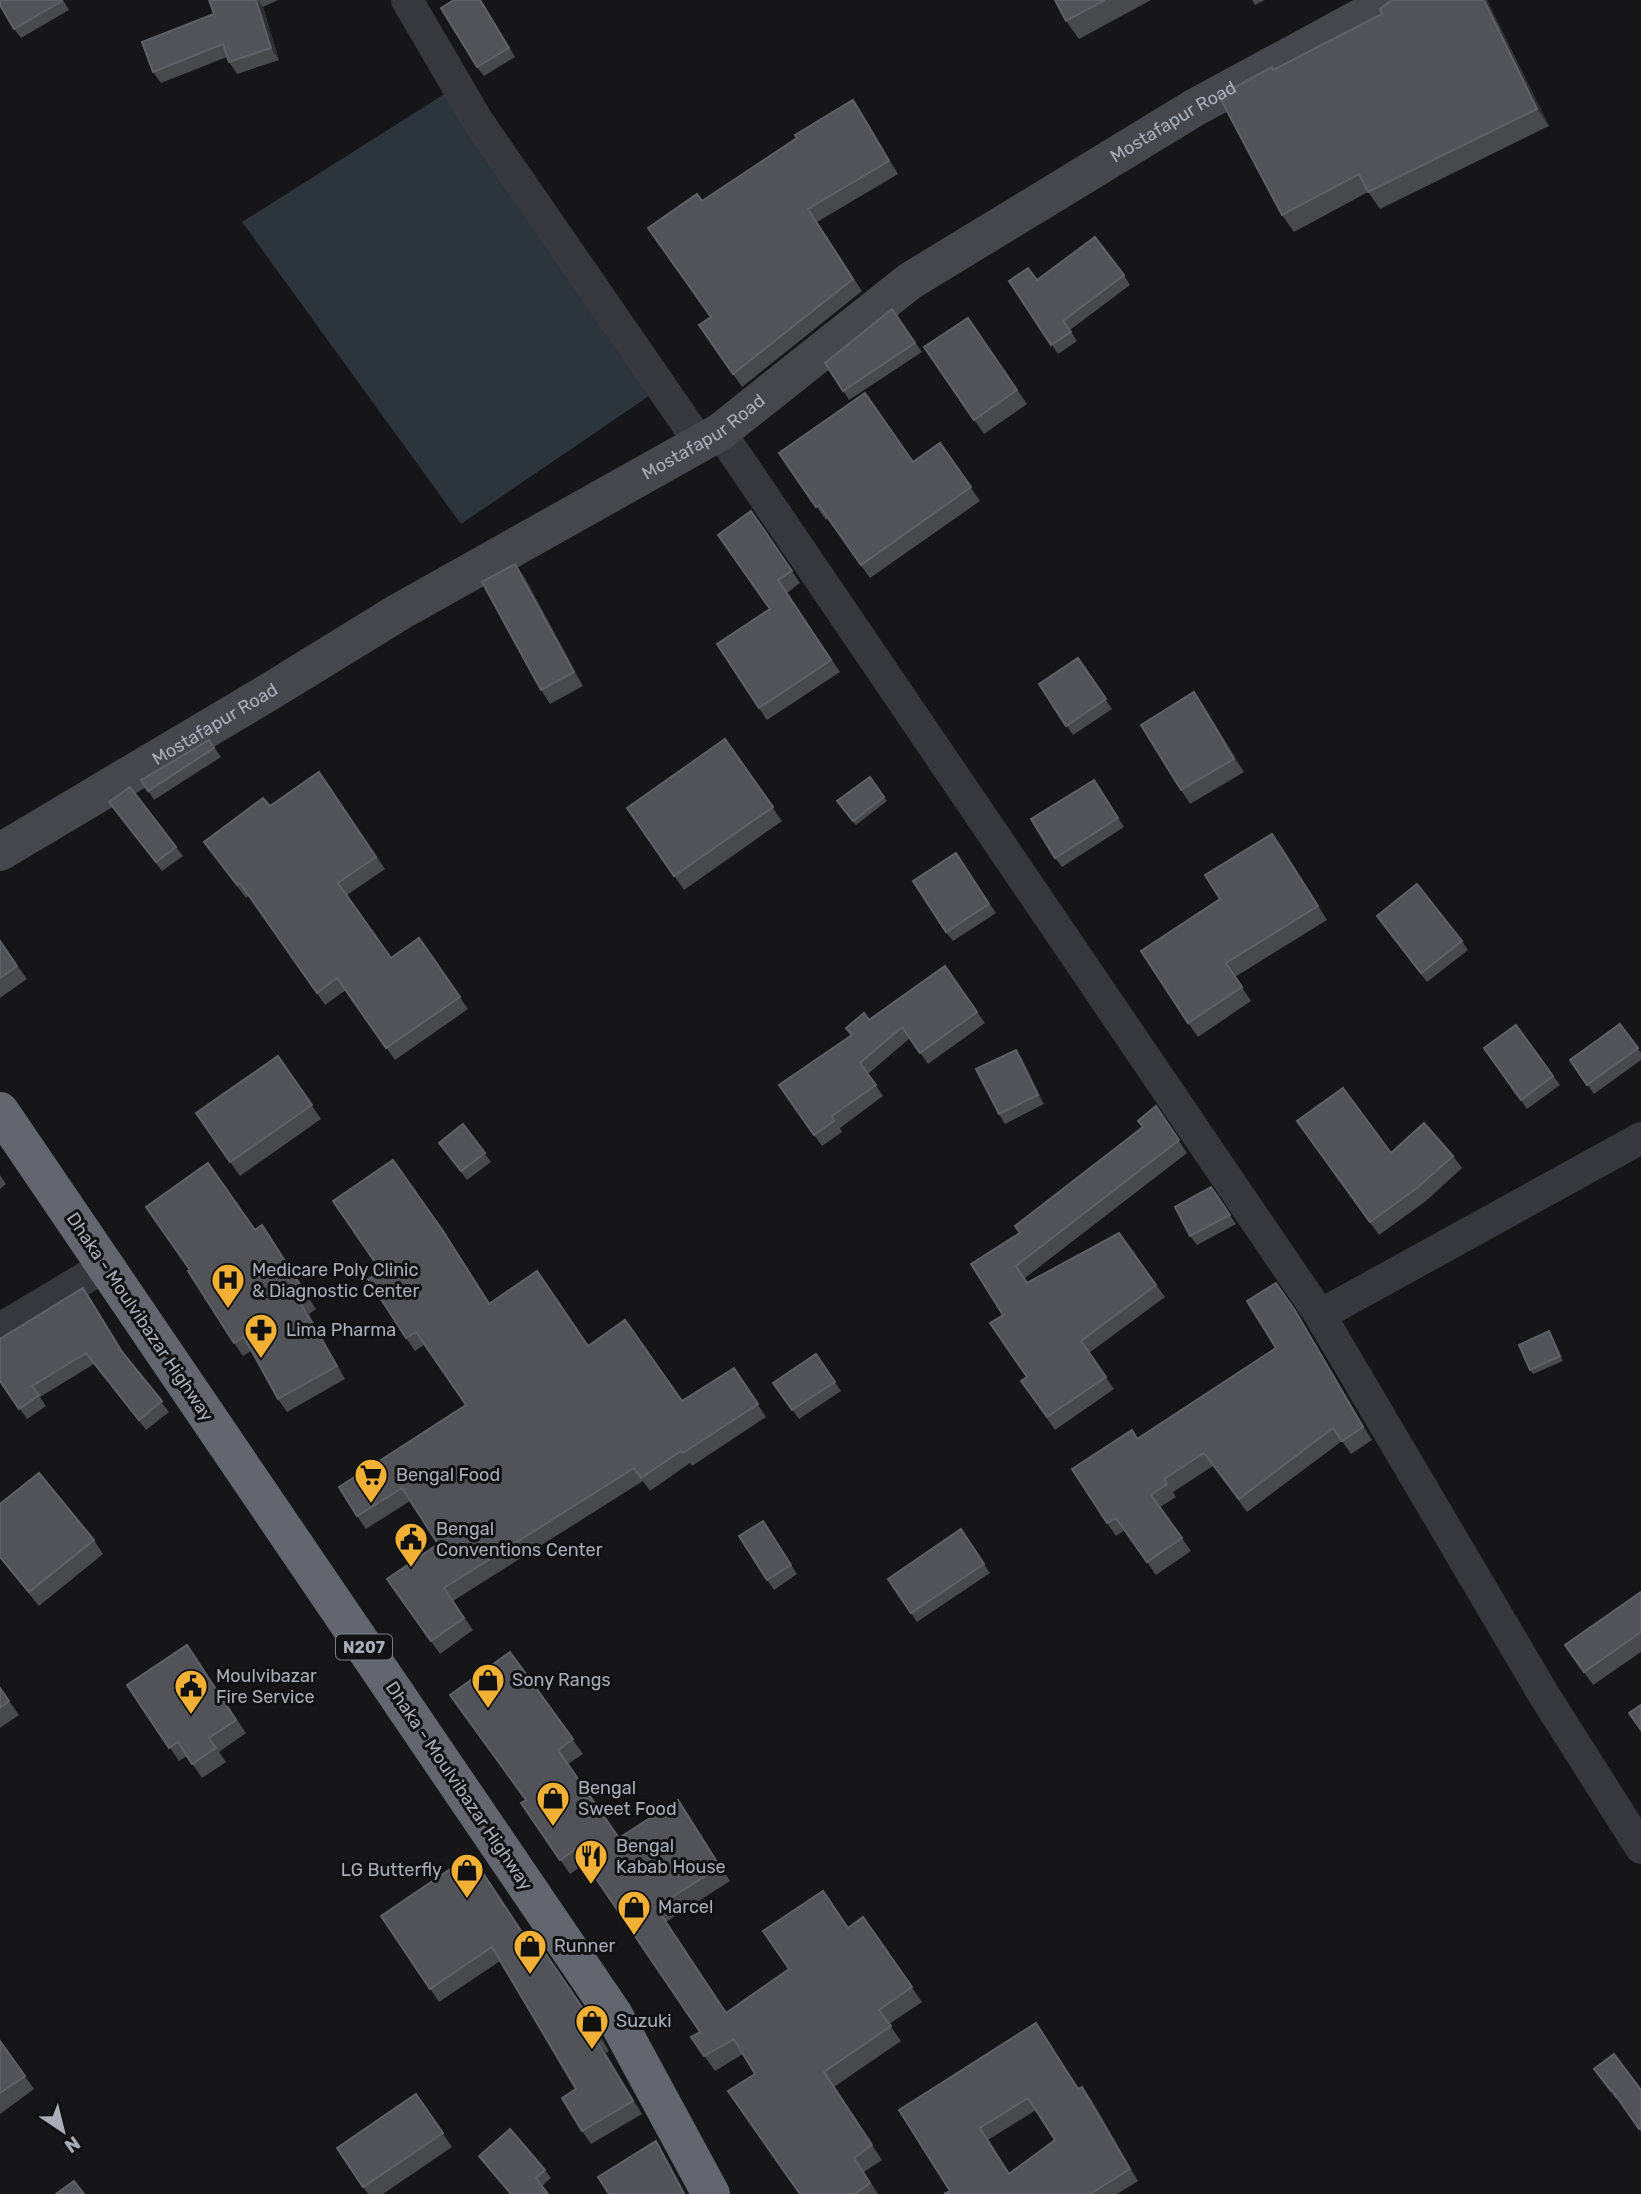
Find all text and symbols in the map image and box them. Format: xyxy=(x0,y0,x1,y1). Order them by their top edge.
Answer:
street label: Mostafapur Road xyxy=(1106,76,1240,167)
street label: Mostafapur Road xyxy=(638,389,770,485)
street label: Mostafapur Road xyxy=(148,678,282,770)
street label: Dhaka - Moulvibazar Highway xyxy=(62,1208,218,1426)
place label: Medicare Poly Clinic & Diagnostic Center xyxy=(252,1259,419,1302)
hospital icon: Medicare Poly Clinic & Diagnostic Center xyxy=(209,1261,247,1310)
pharmacy icon: Lima Pharma xyxy=(242,1311,280,1360)
place label: Lima Pharma xyxy=(286,1319,396,1341)
supermarket icon: Bengal Food xyxy=(352,1456,390,1505)
place label: Bengal Food xyxy=(396,1464,500,1486)
place label: Bengal Conventions Center xyxy=(436,1518,603,1561)
public building icon: Bengal Conventions Center xyxy=(392,1520,430,1569)
road number: N207 xyxy=(336,1634,392,1660)
shop icon: Sony Rangs xyxy=(469,1661,507,1710)
place label: Moulvibazar Fire Service xyxy=(216,1665,317,1708)
public building icon: Moulvibazar Fire Service xyxy=(172,1667,210,1716)
place label: Sony Rangs xyxy=(512,1669,611,1691)
street label: Dhaka - Moulvibazar Highway xyxy=(381,1677,537,1895)
place label: Bengal Sweet Food xyxy=(578,1777,677,1820)
shop icon: Bengal Sweet Food xyxy=(534,1779,572,1828)
place label: Bengal Kabab House xyxy=(616,1835,726,1878)
restaurant icon: Bengal Kabab House xyxy=(572,1837,610,1886)
shop icon: LG Butterfly xyxy=(448,1851,486,1900)
place label: LG Butterfly xyxy=(341,1859,442,1881)
shop icon: Marcel xyxy=(615,1888,653,1937)
place label: Marcel xyxy=(658,1896,713,1918)
shop icon: Runner xyxy=(511,1927,549,1976)
place label: Runner xyxy=(554,1935,616,1957)
shop icon: Suzuki xyxy=(573,2002,611,2051)
place label: Suzuki xyxy=(616,2010,672,2032)
north arrow xyxy=(28,2096,98,2166)
text: N xyxy=(60,2131,85,2158)

